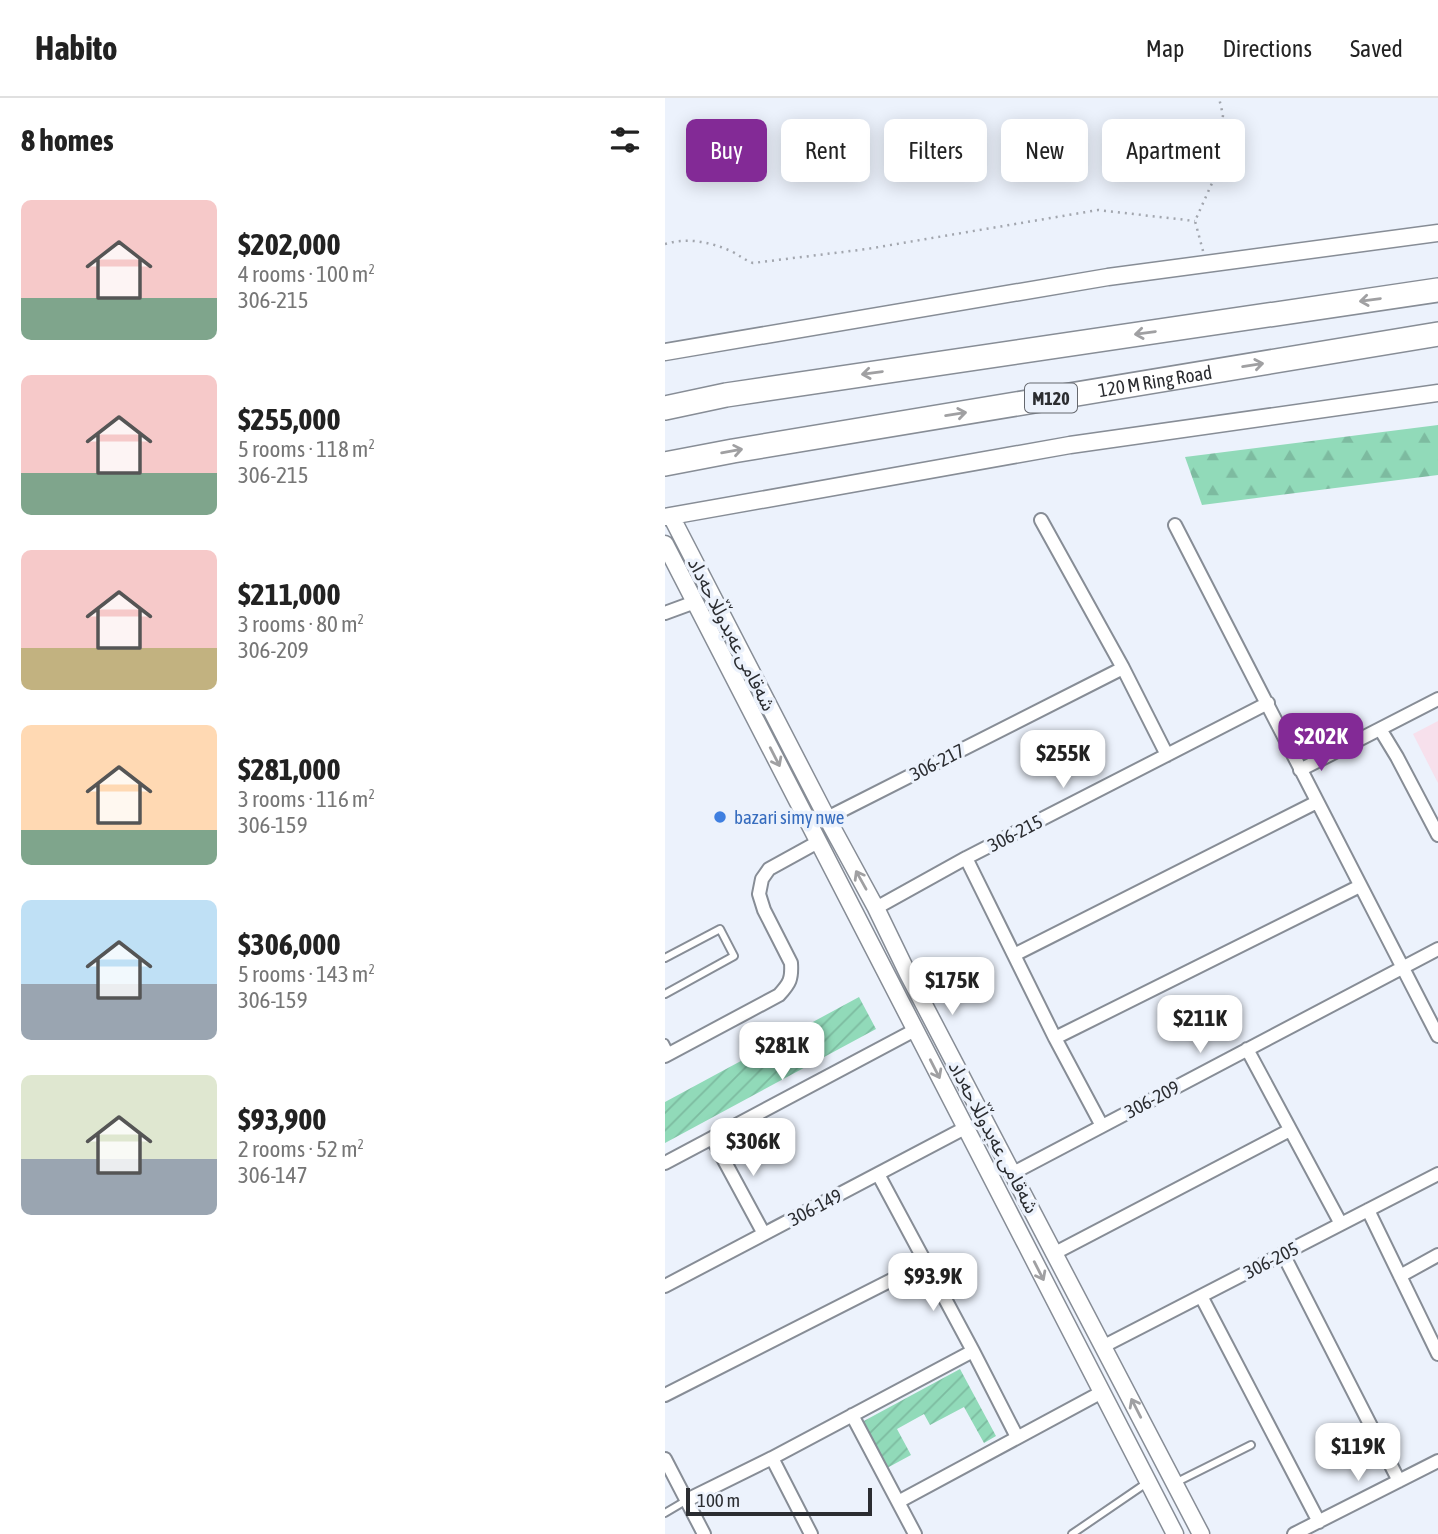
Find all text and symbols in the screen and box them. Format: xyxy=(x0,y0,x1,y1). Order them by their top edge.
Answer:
text: Habito xyxy=(35,29,117,67)
text: Map xyxy=(1146,35,1184,62)
text: Directions xyxy=(1222,35,1312,62)
text: Saved xyxy=(1350,35,1403,62)
chip: Buy xyxy=(686,119,767,182)
chip: Rent xyxy=(781,119,870,182)
chip: Filters xyxy=(884,119,987,182)
chip: New xyxy=(1001,119,1088,182)
chip: Apartment xyxy=(1102,119,1245,182)
icon: filters xyxy=(606,121,644,159)
text: 8 homes xyxy=(21,123,114,157)
text: $202,000 xyxy=(238,227,341,261)
icon: home xyxy=(77,228,161,312)
text: 4 rooms · 100 m² xyxy=(238,261,375,287)
text: 306-215 xyxy=(238,287,309,313)
one-way arrow xyxy=(1360,293,1382,306)
one-way arrow xyxy=(1135,327,1157,340)
one-way arrow xyxy=(1242,358,1264,371)
street label: 120 M Ring Road xyxy=(1096,361,1214,401)
one-way arrow xyxy=(861,367,884,380)
road number: M120 xyxy=(1025,384,1077,412)
text: $255,000 xyxy=(238,402,341,436)
icon: home xyxy=(77,403,161,487)
one-way arrow xyxy=(945,407,967,420)
text: 5 rooms · 118 m² xyxy=(238,436,375,462)
one-way arrow xyxy=(720,444,743,457)
text: 306-215 xyxy=(238,462,309,488)
street label: شەقامی عەبدوڵڵا حەداد xyxy=(683,553,782,715)
text: $211,000 xyxy=(238,577,341,611)
icon: home xyxy=(77,578,161,662)
text: 3 rooms · 80 m² xyxy=(238,611,364,637)
text: 306-209 xyxy=(238,637,309,663)
pin: $202K xyxy=(1272,714,1370,773)
text: $202K xyxy=(1294,723,1348,749)
pin: $255K xyxy=(1014,730,1112,790)
street label: 306-217 xyxy=(906,739,968,785)
text: $255K xyxy=(1036,740,1090,766)
one-way arrow xyxy=(768,746,782,767)
text: $281,000 xyxy=(238,752,341,786)
icon: home xyxy=(77,753,161,837)
text: 3 rooms · 116 m² xyxy=(238,786,375,812)
place label: bazari simy nwe xyxy=(734,806,844,828)
marker: bazari simy nwe xyxy=(712,809,728,825)
street label: 306-215 xyxy=(984,810,1046,856)
text: 306-159 xyxy=(238,812,307,838)
one-way arrow xyxy=(854,871,868,891)
text: $306,000 xyxy=(238,927,341,961)
icon: home xyxy=(77,928,161,1012)
pin: $175K xyxy=(903,958,1001,1017)
text: 5 rooms · 143 m² xyxy=(238,961,375,987)
text: $175K xyxy=(925,967,979,993)
text: 306-159 xyxy=(238,987,307,1013)
pin: $211K xyxy=(1151,996,1249,1055)
text: $211K xyxy=(1173,1005,1227,1031)
pin: $281K xyxy=(733,1023,831,1082)
text: $281K xyxy=(755,1032,809,1058)
street label: شەقامی عەبدوڵڵا حەداد xyxy=(944,1056,1046,1217)
one-way arrow xyxy=(928,1058,942,1078)
street label: 306-209 xyxy=(1121,1076,1183,1122)
text: $93,900 xyxy=(238,1102,326,1136)
icon: home xyxy=(77,1103,161,1187)
pin: $306K xyxy=(704,1118,802,1178)
text: $306K xyxy=(726,1128,780,1154)
text: 2 rooms · 52 m² xyxy=(238,1136,364,1162)
text: 306-147 xyxy=(238,1162,307,1188)
street label: 306-149 xyxy=(784,1184,846,1230)
street label: 306-205 xyxy=(1240,1237,1302,1283)
pin: $93.9K xyxy=(876,1254,990,1313)
one-way arrow xyxy=(1033,1260,1046,1281)
text: $93.9K xyxy=(904,1263,962,1289)
one-way arrow xyxy=(1129,1398,1142,1419)
pin: $119K xyxy=(1309,1424,1407,1483)
text: $119K xyxy=(1331,1433,1385,1459)
scale bar xyxy=(686,1485,871,1517)
text: 100 m xyxy=(697,1489,740,1511)

